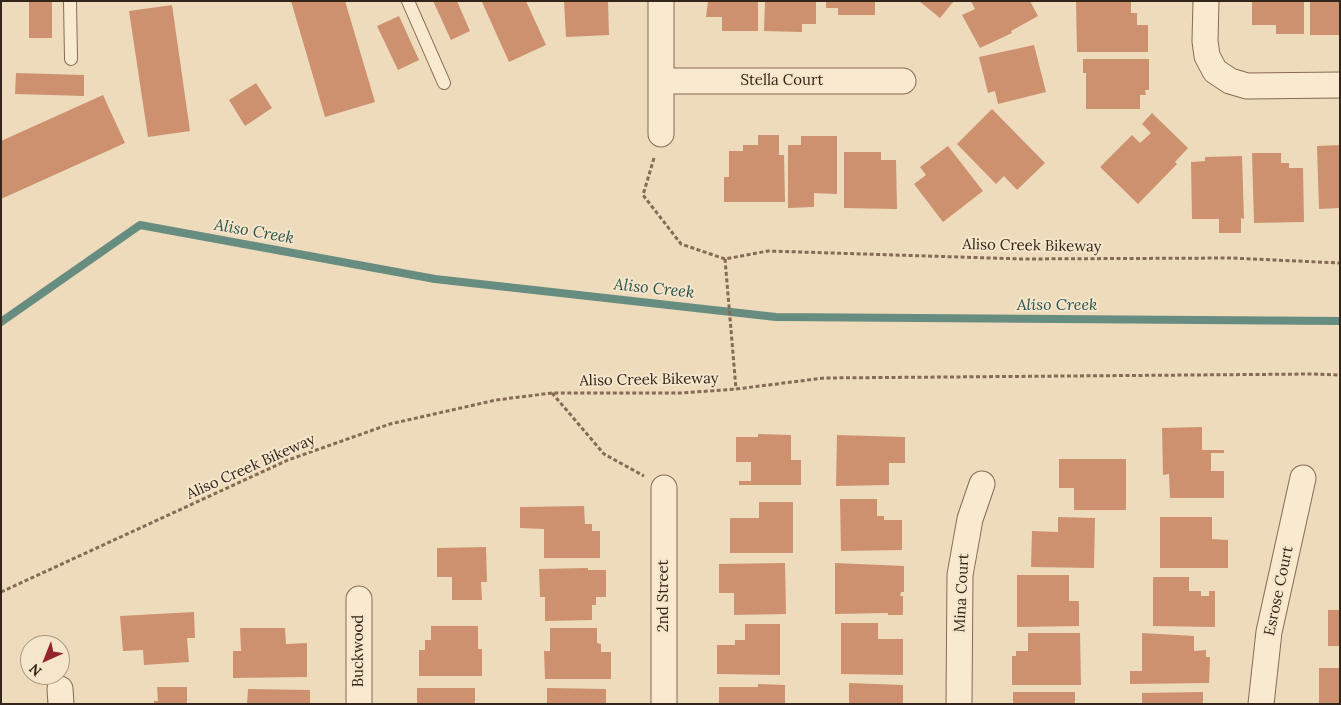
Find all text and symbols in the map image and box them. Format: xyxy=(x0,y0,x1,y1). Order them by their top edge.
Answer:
street label: Stella Court xyxy=(741,72,823,90)
water label: Aliso Creek xyxy=(213,216,295,248)
street label: Aliso Creek Bikeway xyxy=(962,236,1102,256)
water label: Aliso Creek xyxy=(613,275,695,303)
water label: Aliso Creek xyxy=(1017,295,1097,315)
street label: Aliso Creek Bikeway xyxy=(579,370,719,390)
street label: Aliso Creek Bikeway xyxy=(184,430,318,504)
street label: Esrose Court xyxy=(1261,545,1297,637)
street label: Mina Court xyxy=(951,553,973,633)
street label: 2nd Street xyxy=(655,560,673,632)
street label: Buckwood xyxy=(350,615,368,687)
north arrow xyxy=(20,635,70,685)
text: N xyxy=(25,660,45,680)

